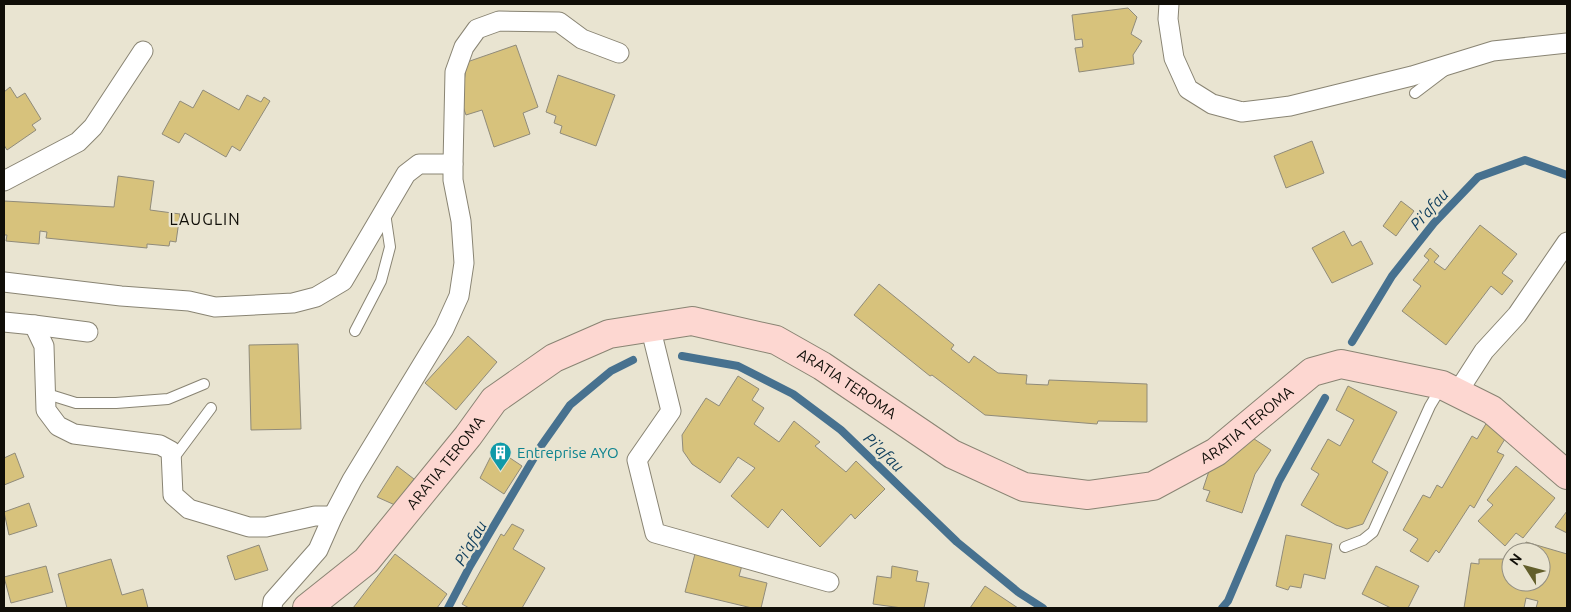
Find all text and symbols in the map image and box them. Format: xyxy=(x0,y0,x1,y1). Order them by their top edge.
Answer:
water label: Pi'afau xyxy=(1406,185,1452,233)
district label: LAUGLIN xyxy=(169,210,241,228)
street label: ARATIA TEROMA xyxy=(795,345,900,422)
street label: ARATIA TEROMA xyxy=(1197,382,1297,467)
street label: ARATIA TEROMA xyxy=(403,412,488,512)
water label: Pi'afau xyxy=(860,429,908,475)
building icon: Entreprise AYO xyxy=(489,441,513,472)
place label: Entreprise AYO xyxy=(517,444,619,461)
water label: Pi'afau xyxy=(450,517,490,568)
north arrow xyxy=(1501,542,1551,592)
text: N xyxy=(1506,550,1525,568)

